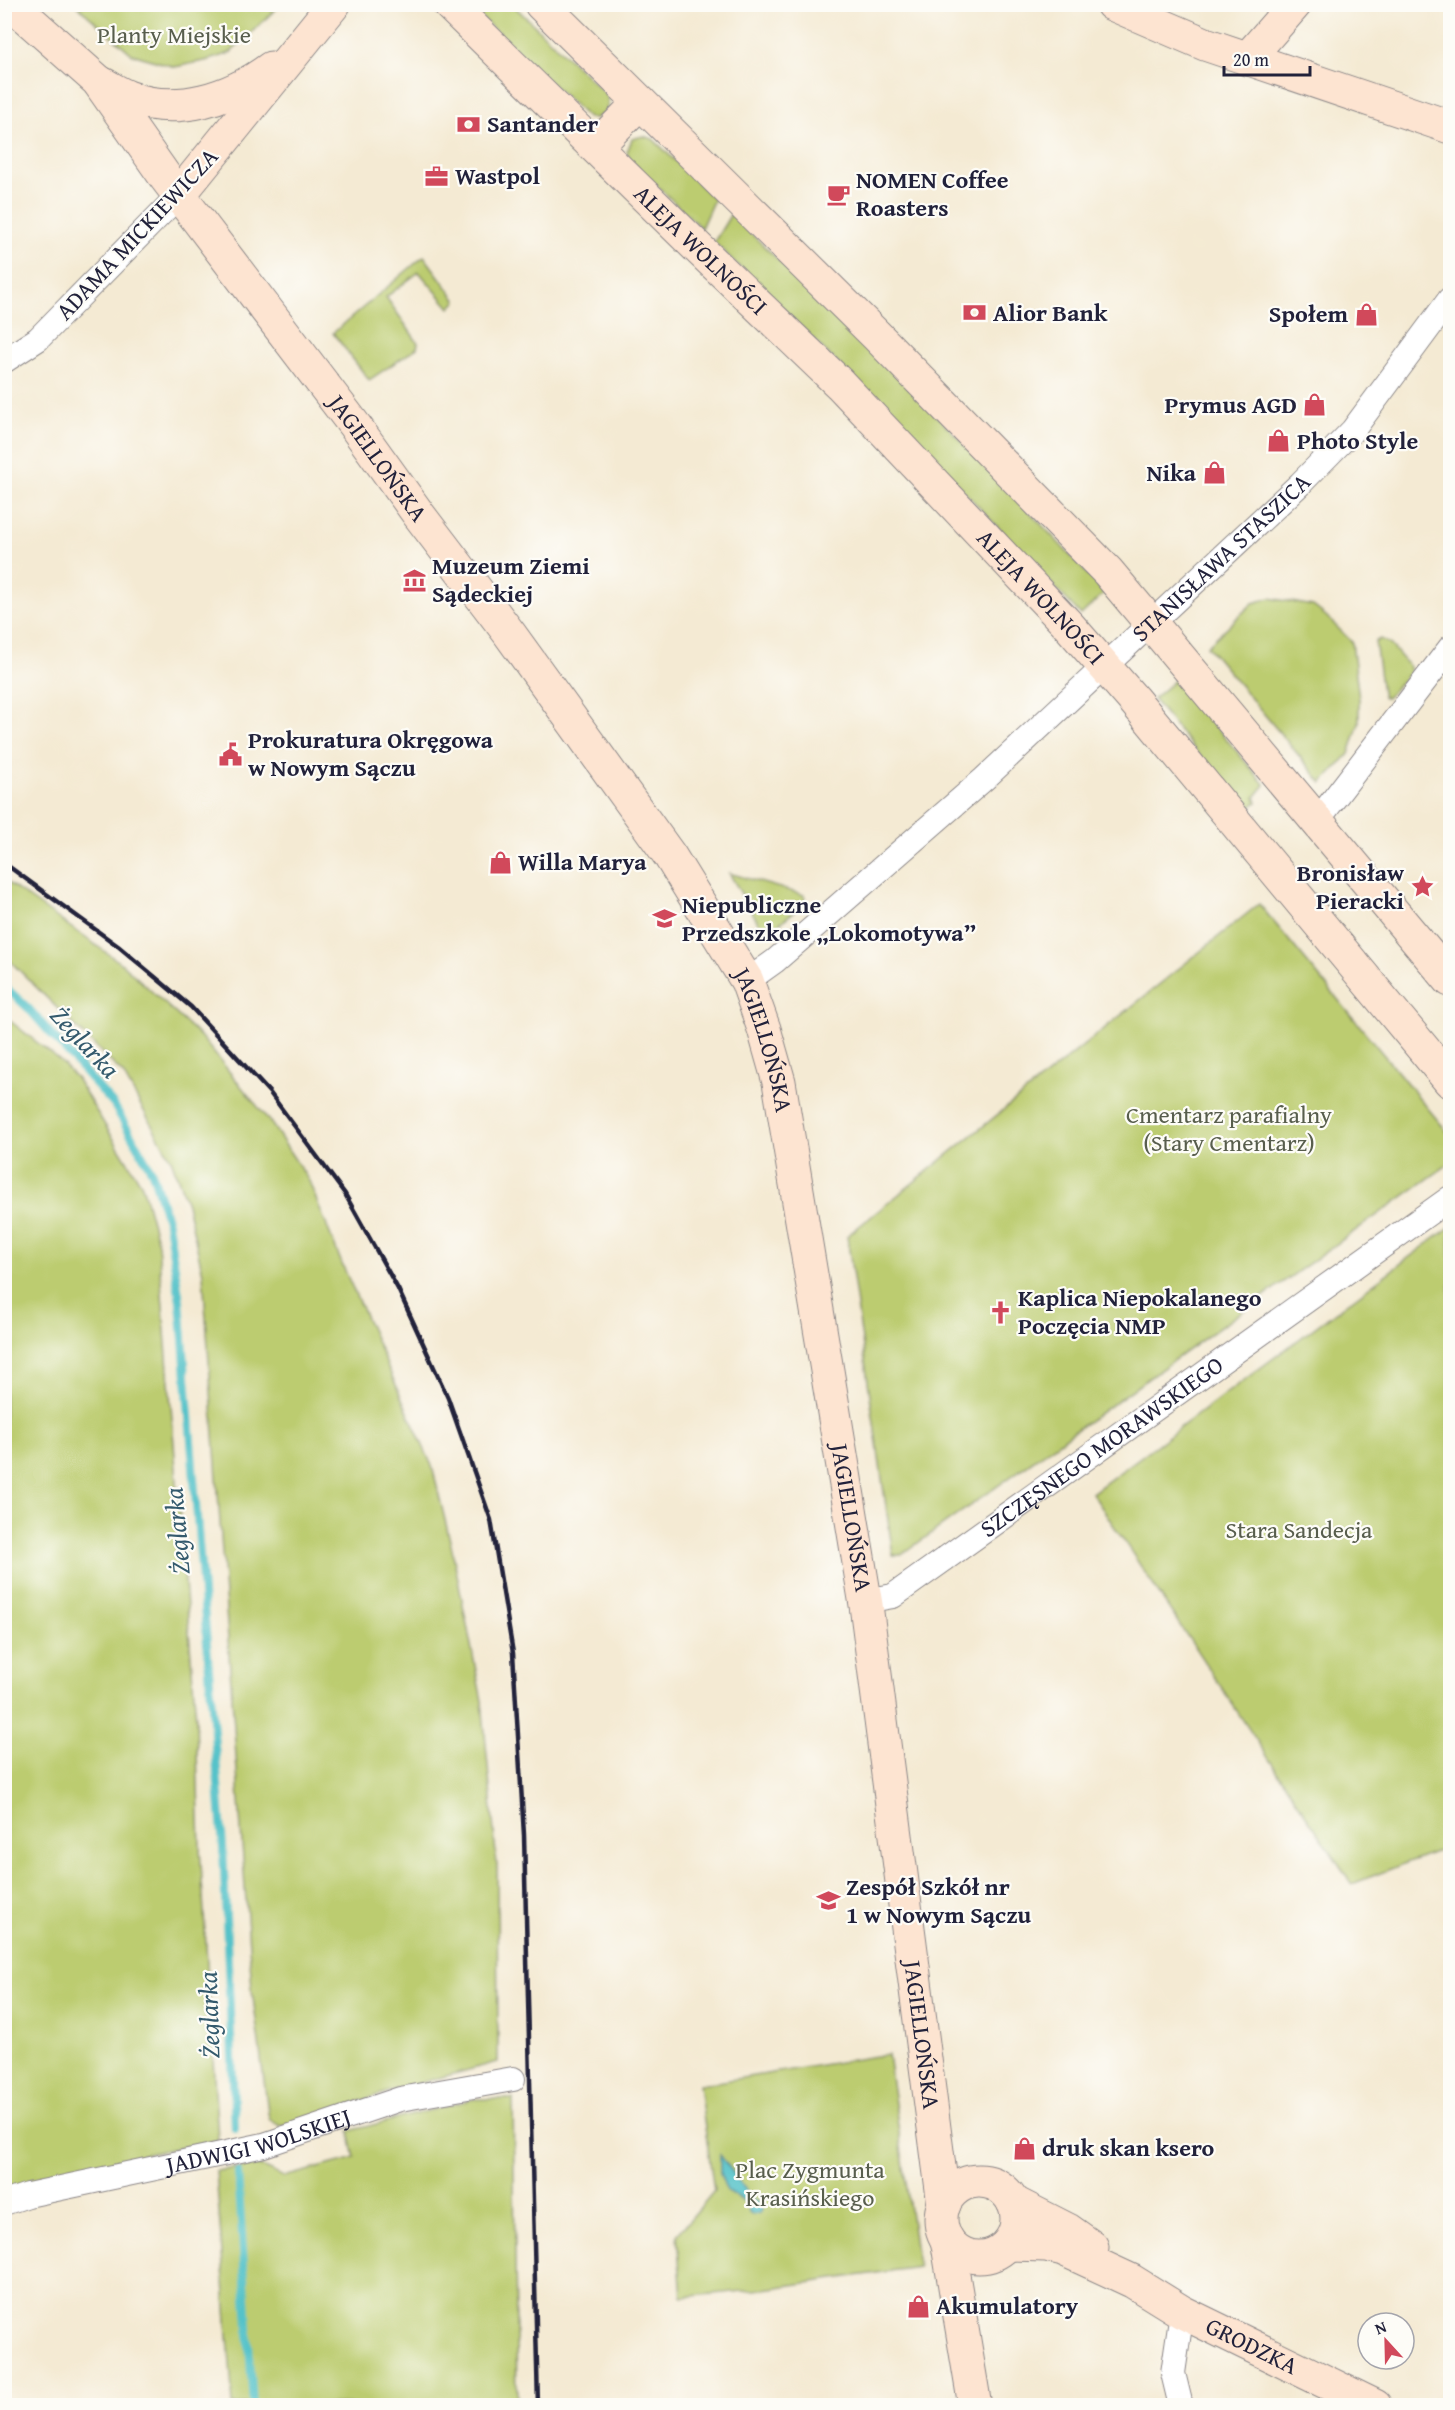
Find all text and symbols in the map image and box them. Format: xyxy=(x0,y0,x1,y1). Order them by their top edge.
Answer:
park label: Planty Miejskie xyxy=(97,17,251,52)
scale bar xyxy=(1224,39,1310,77)
text: 20 m xyxy=(1233,46,1269,73)
place label: Santander xyxy=(487,106,598,141)
bank icon: Santander xyxy=(456,111,482,137)
street label: ADAMA MICKIEWICZA xyxy=(47,139,226,328)
place label: Wastpol xyxy=(455,158,541,193)
place label: NOMEN Coffee Roasters xyxy=(856,162,1009,225)
office icon: Wastpol xyxy=(424,163,450,189)
street label: ALEJA WOLNOŚCI xyxy=(626,176,776,323)
cafe icon: NOMEN Coffee Roasters xyxy=(825,181,851,207)
place label: Alior Bank xyxy=(993,295,1108,330)
place label: Społem xyxy=(1269,296,1348,331)
bank icon: Alior Bank xyxy=(962,300,988,326)
shop icon: Społem xyxy=(1353,301,1379,327)
street label: JAGIELLOŃSKA xyxy=(318,385,437,529)
place label: Prymus AGD xyxy=(1165,387,1297,422)
shop icon: Prymus AGD xyxy=(1302,392,1328,418)
place label: Photo Style xyxy=(1297,423,1418,458)
shop icon: Photo Style xyxy=(1266,428,1292,454)
place label: Nika xyxy=(1147,455,1197,490)
shop icon: Nika xyxy=(1201,460,1227,486)
street label: STANISŁAWA STASZICA xyxy=(1124,465,1319,650)
street label: ALEJA WOLNOŚCI xyxy=(969,521,1113,672)
place label: Muzeum Ziemi Sądeckiej xyxy=(432,548,590,611)
museum icon: Muzeum Ziemi Sądeckiej xyxy=(401,567,427,593)
place label: Prokuratura Okręgowa w Nowym Sączu xyxy=(248,722,494,785)
public building icon: Prokuratura Okręgowa w Nowym Sączu xyxy=(217,741,243,767)
place label: Willa Marya xyxy=(518,844,647,879)
shop icon: Willa Marya xyxy=(487,849,513,875)
place label: Bronisław Pieracki xyxy=(1297,855,1405,918)
place icon: Bronisław Pieracki xyxy=(1409,874,1435,900)
place label: Niepubliczne Przedszkole „Lokomotywa” xyxy=(682,887,976,950)
school or university icon: Niepubliczne Przedszkole „Lokomotywa” xyxy=(651,906,677,932)
street label: JAGIELLOŃSKA xyxy=(724,958,802,1115)
water label: Żeglarka xyxy=(41,996,129,1087)
park label: Cmentarz parafialny (Stary Cmentarz) xyxy=(1126,1097,1332,1160)
place label: Kaplica Niepokalanego Poczęcia NMP xyxy=(1018,1280,1262,1343)
church icon: Kaplica Niepokalanego Poczęcia NMP xyxy=(987,1299,1013,1325)
street label: SZCZĘSNEGO MORAWSKIEGO xyxy=(973,1347,1230,1545)
street label: JAGIELLOŃSKA xyxy=(822,1438,882,1595)
water label: Żeglarka xyxy=(153,1486,200,1576)
park label: Stara Sandecja xyxy=(1226,1512,1373,1547)
place label: Zespół Szkół nr 1 w Nowym Sączu xyxy=(846,1869,1032,1932)
school or university icon: Zespół Szkół nr 1 w Nowym Sączu xyxy=(815,1888,841,1914)
street label: JAGIELLOŃSKA xyxy=(895,1955,949,2112)
water label: Żeglarka xyxy=(187,1971,230,2059)
street label: JADWIGI WOLSKIEJ xyxy=(160,2099,355,2183)
place label: druk skan ksero xyxy=(1042,2130,1215,2165)
shop icon: druk skan ksero xyxy=(1011,2135,1037,2161)
park label: Plac Zygmunta Krasińskiego xyxy=(735,2152,885,2215)
place label: Akumulatory xyxy=(936,2288,1079,2323)
shop icon: Akumulatory xyxy=(905,2293,931,2319)
street label: GRODZKA xyxy=(1200,2308,1304,2383)
north arrow xyxy=(1356,2311,1416,2371)
text: N xyxy=(1371,2314,1390,2340)

